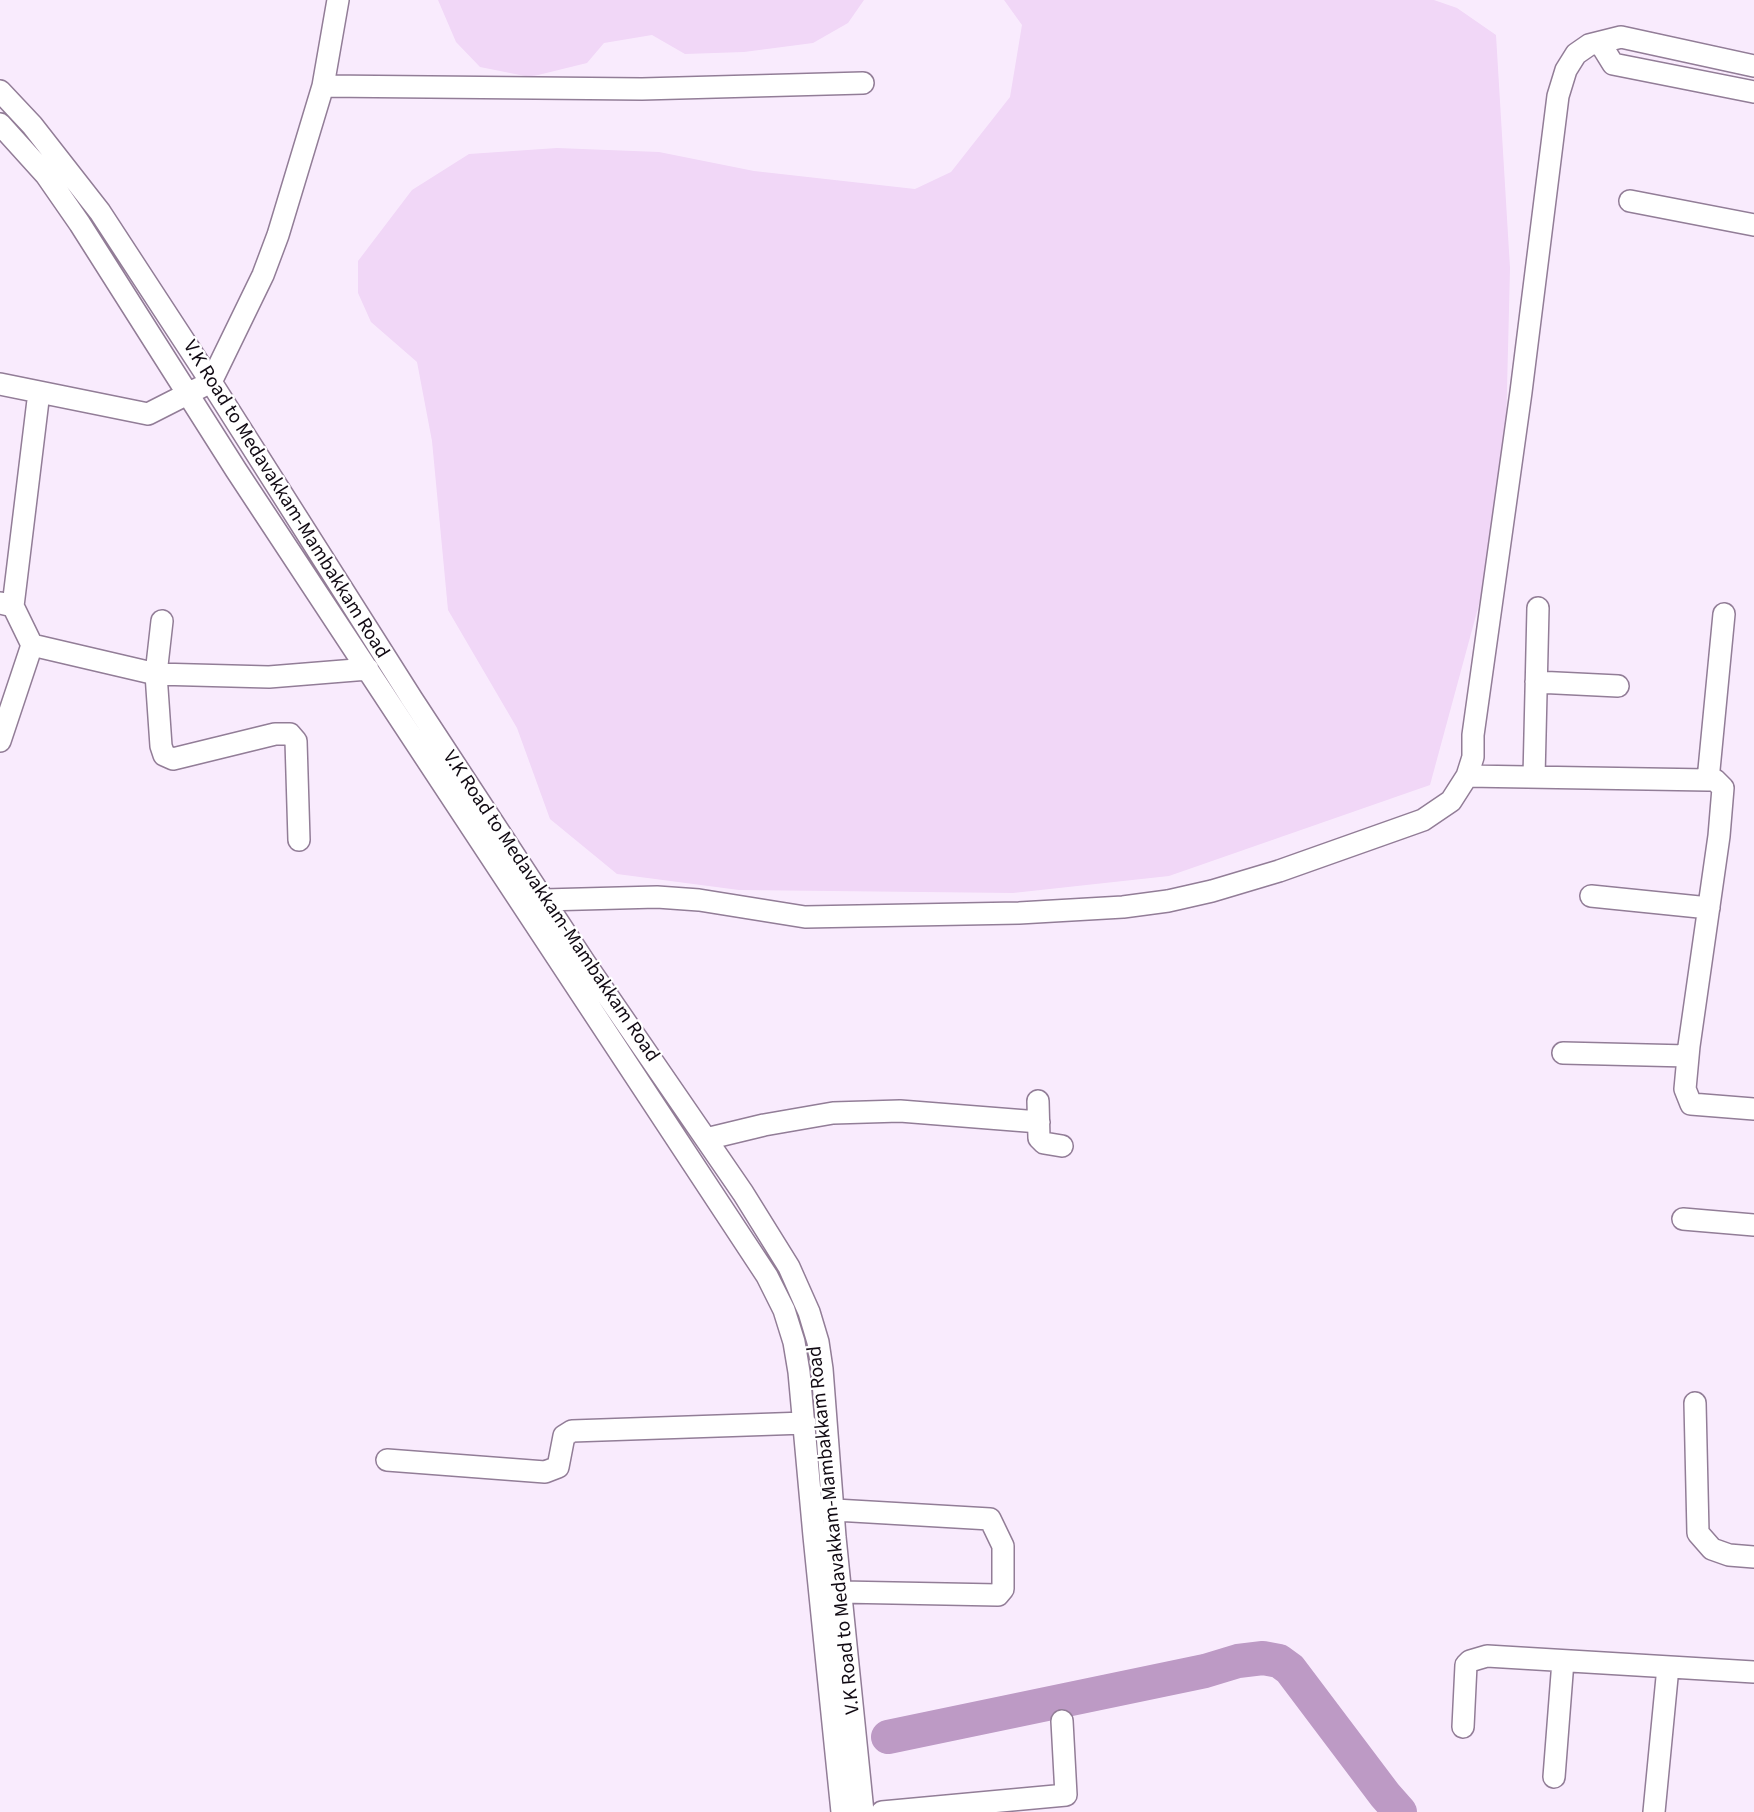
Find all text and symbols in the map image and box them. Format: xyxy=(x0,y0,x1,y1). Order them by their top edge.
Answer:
street label: V.K Road to Medavakkam-Mambakkam Road xyxy=(177,337,393,663)
street label: V.K Road to Medavakkam-Mambakkam Road xyxy=(437,747,663,1067)
street label: V.K Road to Medavakkam-Mambakkam Road xyxy=(804,1345,866,1715)

